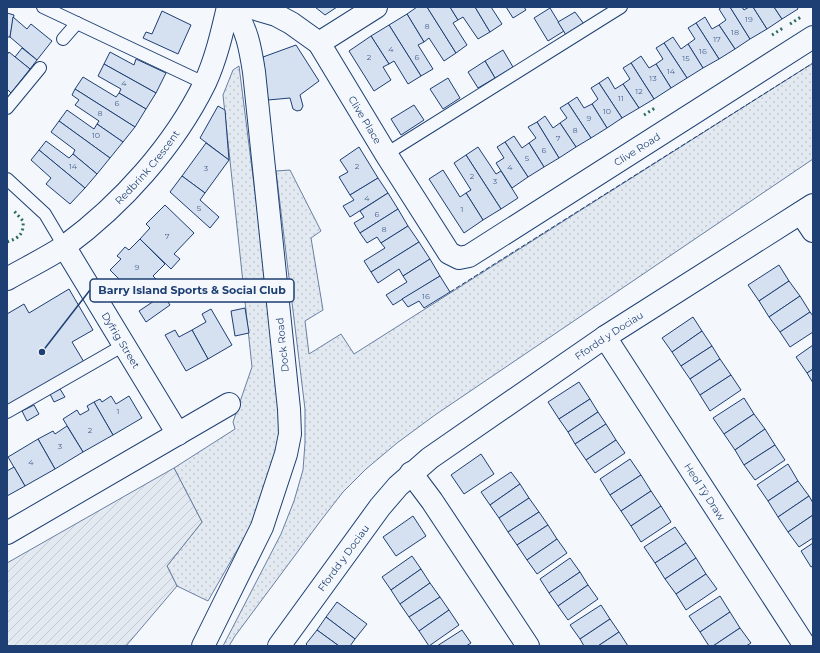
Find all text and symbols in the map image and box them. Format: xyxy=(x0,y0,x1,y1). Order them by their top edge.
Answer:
house number: 19 xyxy=(745,14,753,24)
house number: 8 xyxy=(424,21,430,31)
house number: 18 xyxy=(731,27,739,37)
house number: 17 xyxy=(713,34,721,44)
house number: 4 xyxy=(388,44,394,54)
house number: 16 xyxy=(699,46,707,56)
house number: 2 xyxy=(367,52,372,62)
house number: 6 xyxy=(415,52,420,62)
house number: 15 xyxy=(682,53,690,63)
house number: 14 xyxy=(667,66,676,76)
house number: 13 xyxy=(649,73,657,83)
house number: 4 xyxy=(121,78,127,88)
house number: 12 xyxy=(635,86,643,96)
street label: Clive Place xyxy=(345,93,384,146)
house number: 11 xyxy=(618,93,624,103)
house number: 6 xyxy=(115,98,120,108)
house number: 10 xyxy=(603,106,611,116)
house number: 8 xyxy=(97,108,103,118)
house number: 9 xyxy=(587,113,592,123)
house number: 8 xyxy=(572,125,578,135)
street label: Redbrink Crescent xyxy=(112,128,182,207)
house number: 10 xyxy=(92,130,100,140)
street label: Clive Road xyxy=(611,130,663,169)
house number: 7 xyxy=(556,133,561,143)
house number: 6 xyxy=(542,145,547,155)
house number: 5 xyxy=(525,153,530,163)
house number: 14 xyxy=(69,161,78,171)
house number: 2 xyxy=(355,161,360,171)
house number: 4 xyxy=(507,162,513,172)
house number: 3 xyxy=(204,163,209,173)
house number: 2 xyxy=(470,171,475,181)
house number: 3 xyxy=(493,176,498,186)
house number: 4 xyxy=(364,193,370,203)
house number: 5 xyxy=(197,203,202,213)
house number: 1 xyxy=(461,204,463,214)
house number: 6 xyxy=(375,209,380,219)
house number: 8 xyxy=(381,224,387,234)
house number: 7 xyxy=(165,231,170,241)
house number: 9 xyxy=(135,262,140,272)
callout: Barry Island Sports & Social Club xyxy=(90,279,294,302)
text: Barry Island Sports & Social Club xyxy=(98,283,286,297)
house number: 16 xyxy=(422,291,430,301)
street label: Ffordd y Dociau xyxy=(572,308,646,363)
street label: Dyfrig Street xyxy=(99,310,143,371)
street label: Dock Road xyxy=(273,317,292,373)
house number: 1 xyxy=(117,406,119,416)
house number: 2 xyxy=(88,425,93,435)
house number: 3 xyxy=(58,441,63,451)
house number: 4 xyxy=(28,457,34,467)
street label: Heol Tŷ Draw xyxy=(681,460,728,523)
street label: Ffordd y Dociau xyxy=(315,522,372,594)

